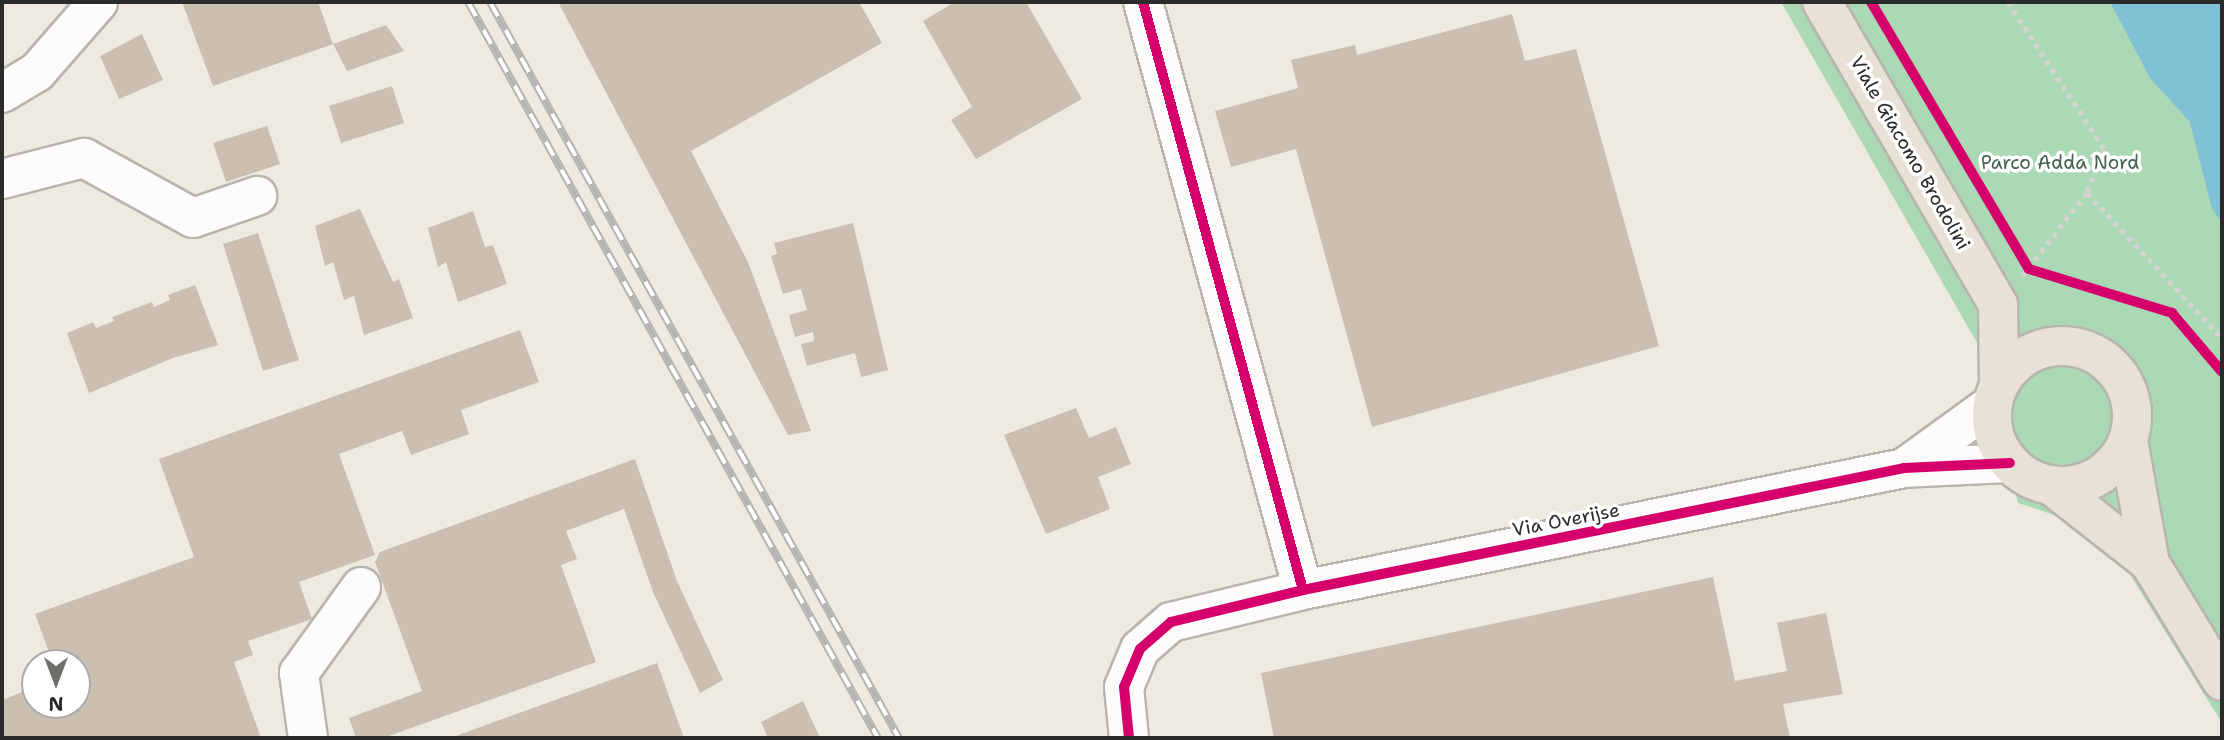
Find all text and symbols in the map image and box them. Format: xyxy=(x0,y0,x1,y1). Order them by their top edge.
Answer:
street label: Viale Giacomo Brodolini xyxy=(1845,52,1975,254)
park label: Parco Adda Nord xyxy=(1981,152,2139,174)
street label: Via Overijse xyxy=(1510,498,1622,542)
north arrow xyxy=(21,649,91,719)
text: N xyxy=(48,691,64,716)

